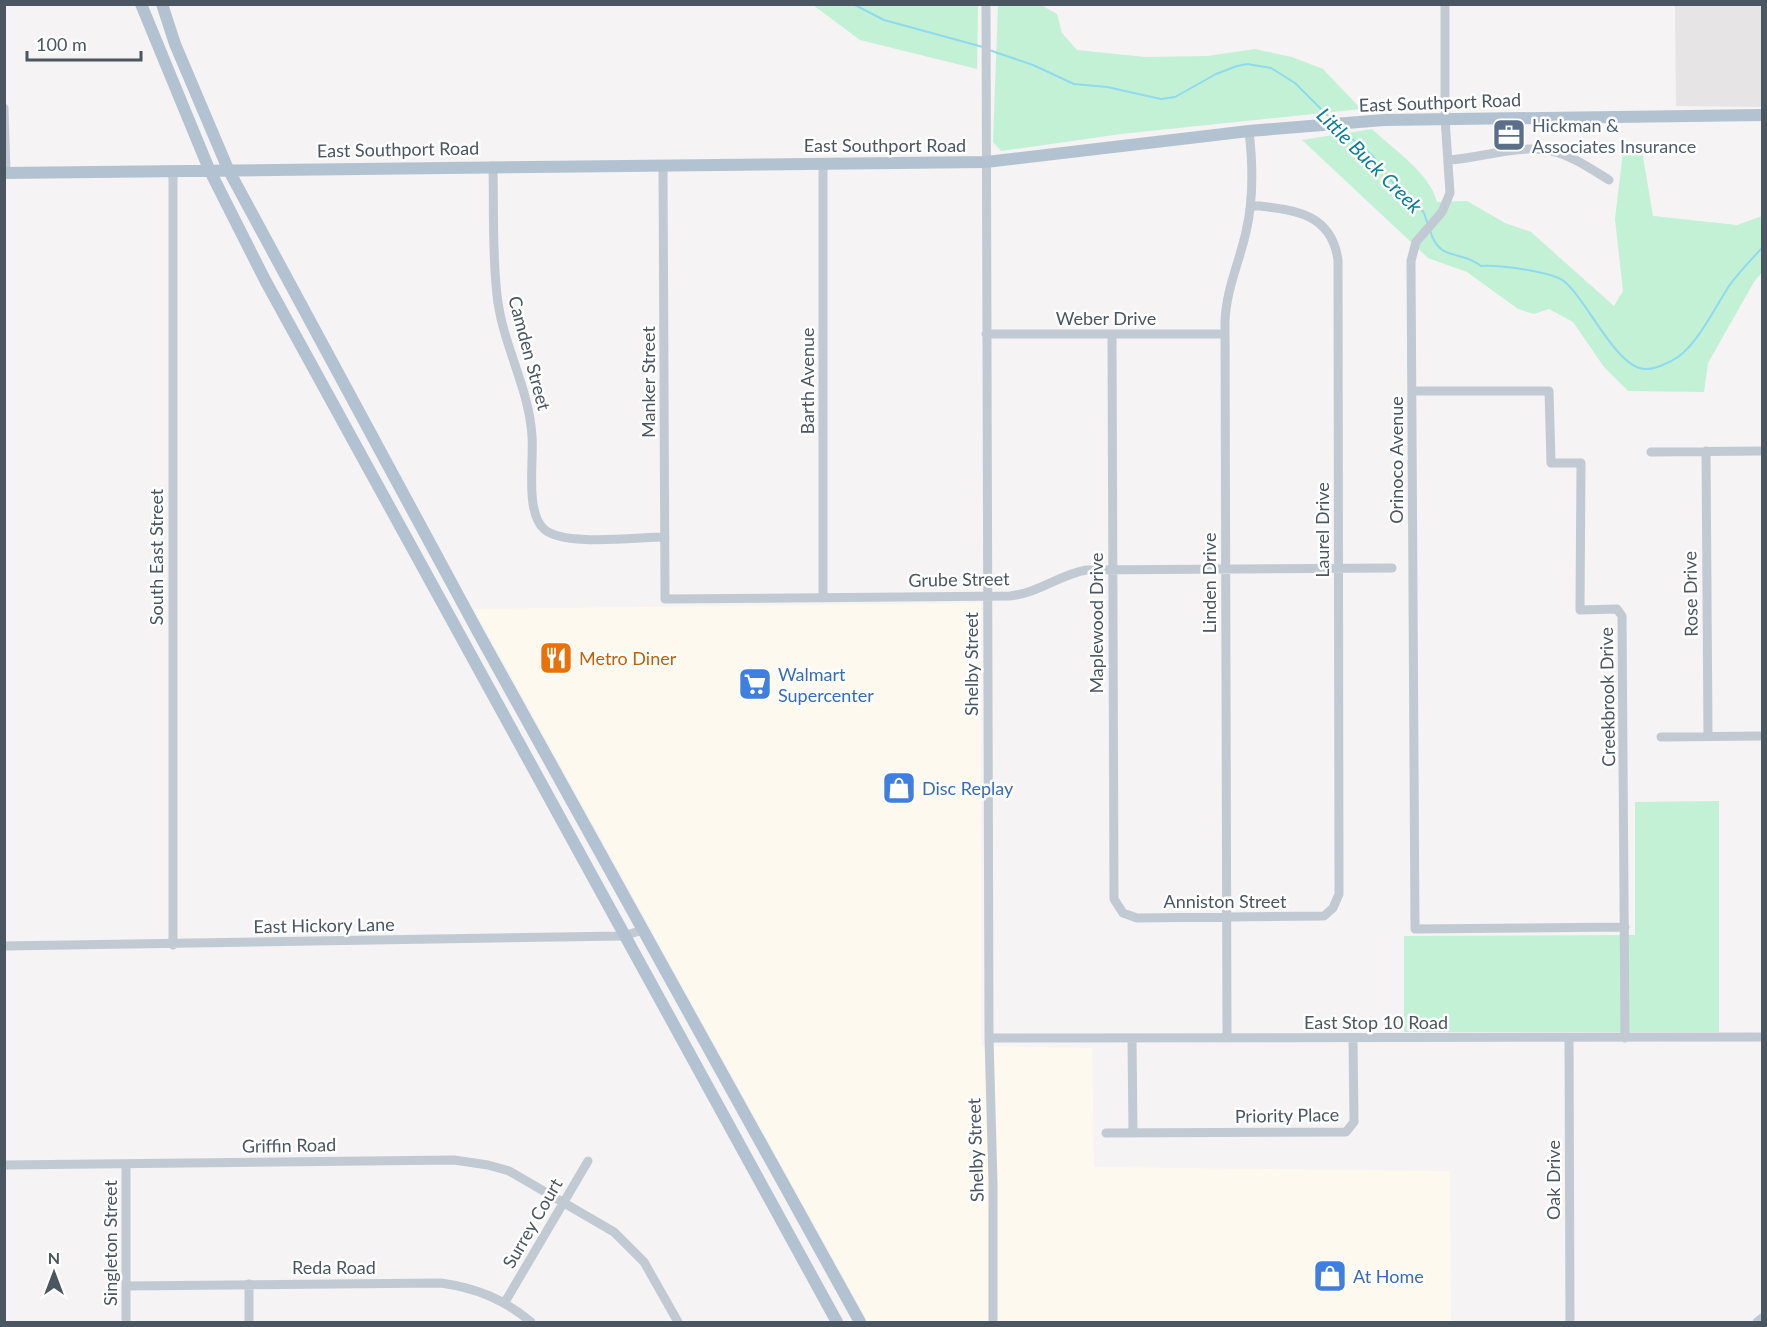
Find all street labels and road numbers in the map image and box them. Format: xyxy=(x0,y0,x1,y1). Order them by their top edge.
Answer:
street label: East Southport Road xyxy=(1358,88,1522,116)
street label: East Southport Road xyxy=(804,134,966,156)
street label: East Southport Road xyxy=(317,137,479,161)
street label: Camden Street xyxy=(504,293,556,413)
street label: Weber Drive xyxy=(1056,307,1156,329)
street label: Manker Street xyxy=(637,326,659,438)
street label: Barth Avenue xyxy=(796,327,818,435)
street label: Orinoco Avenue xyxy=(1385,396,1407,524)
street label: Laurel Drive xyxy=(1311,482,1333,578)
street label: South East Street xyxy=(145,488,167,625)
street label: Linden Drive xyxy=(1198,533,1220,633)
street label: Rose Drive xyxy=(1678,551,1702,637)
street label: Maplewood Drive xyxy=(1085,552,1107,694)
street label: Grube Street xyxy=(908,567,1010,591)
street label: Shelby Street xyxy=(960,611,982,716)
street label: Creekbrook Drive xyxy=(1595,627,1619,767)
street label: Anniston Street xyxy=(1163,890,1287,912)
street label: East Hickory Lane xyxy=(253,913,395,937)
street label: East Stop 10 Road xyxy=(1304,1011,1448,1033)
street label: Shelby Street xyxy=(962,1097,988,1202)
street label: Priority Place xyxy=(1235,1103,1339,1127)
street label: Griffin Road xyxy=(242,1133,336,1157)
street label: Oak Drive xyxy=(1542,1140,1564,1220)
street label: Surrey Court xyxy=(497,1174,567,1272)
street label: Singleton Street xyxy=(99,1180,121,1306)
street label: Reda Road xyxy=(292,1256,376,1278)

